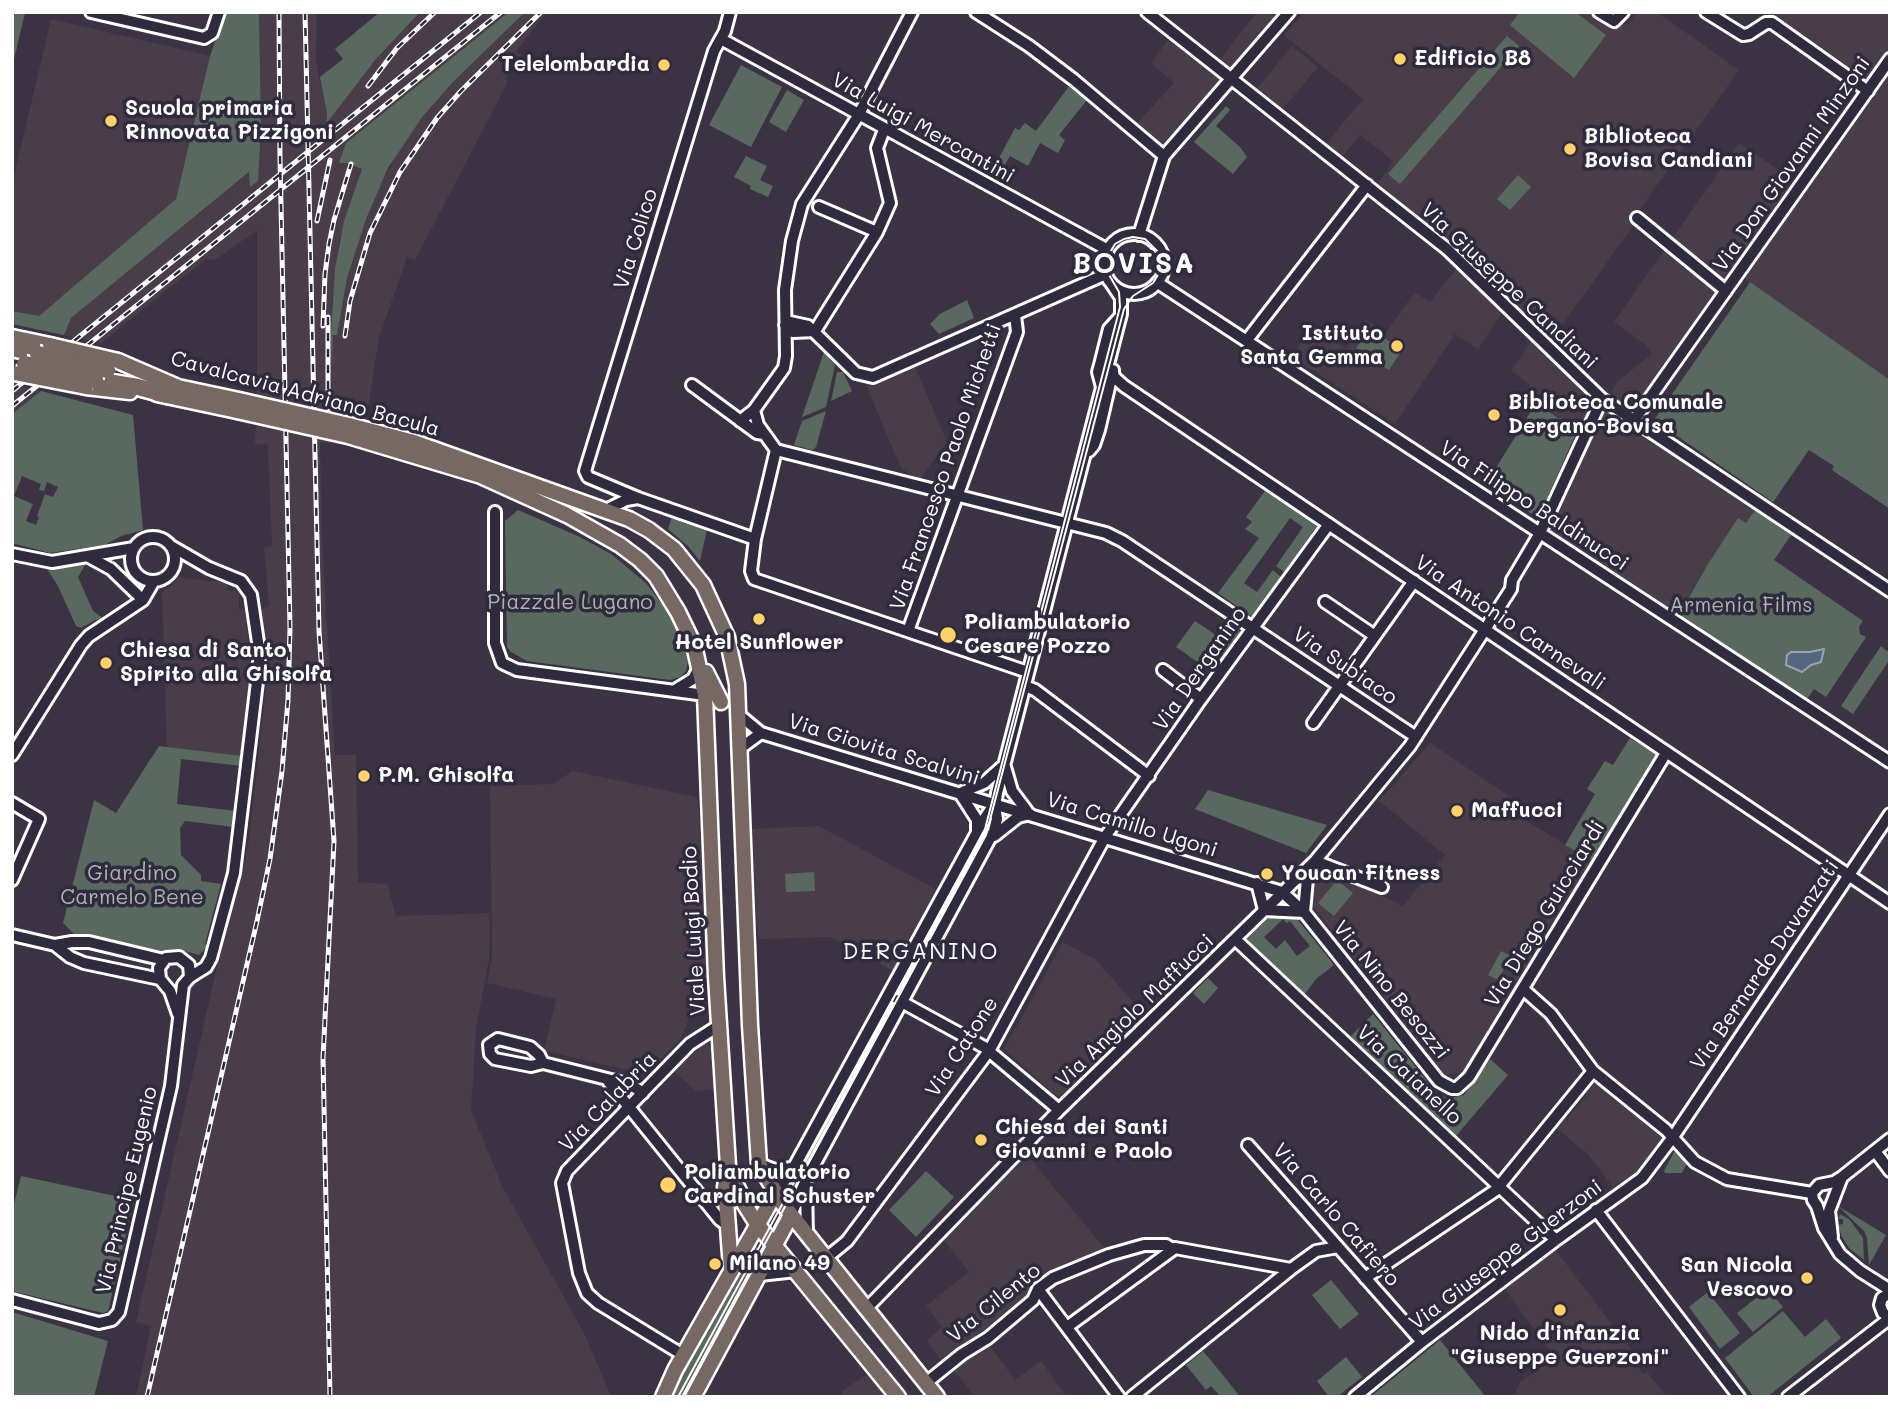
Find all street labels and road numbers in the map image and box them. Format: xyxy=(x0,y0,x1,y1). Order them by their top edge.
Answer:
street label: Via Don Giovanni Minzoni xyxy=(1708,52,1876,276)
street label: Via Luigi Mercantini xyxy=(827,67,1019,189)
street label: Via Colico xyxy=(609,186,663,292)
street label: Via Giuseppe Candiani xyxy=(1415,197,1603,375)
street label: Via Francesco Paolo Michetti xyxy=(885,320,1007,614)
street label: Cavalcavia Adriano Bacula xyxy=(168,346,442,442)
street label: Via Filippo Baldinucci xyxy=(1435,436,1633,576)
street label: Via Antonio Carnevali xyxy=(1410,550,1610,696)
street label: Via Derganino xyxy=(1148,602,1252,736)
street label: Via Subiaco xyxy=(1288,622,1402,710)
street label: Via Giovita Scalvini xyxy=(785,709,983,791)
street label: Via Camillo Ugoni xyxy=(1043,787,1221,863)
street label: Via Diego Guicciardi xyxy=(1479,816,1611,1012)
street label: Viale Luigi Bodio xyxy=(677,845,711,1017)
street label: Via Bernardo Davanzati xyxy=(1685,855,1845,1075)
street label: Via Nino Besozzi xyxy=(1327,916,1455,1064)
street label: Via Angiolo Maffucci xyxy=(1051,929,1219,1093)
street label: Via Catone xyxy=(920,992,1004,1102)
street label: Via Caianello xyxy=(1351,1020,1467,1130)
street label: Via Calabria xyxy=(554,1047,662,1157)
street label: Via Principe Eugenio xyxy=(91,1084,163,1296)
street label: Via Carlo Cafiero xyxy=(1267,1138,1405,1292)
street label: Via Giuseppe Guerzoni xyxy=(1405,1174,1607,1336)
street label: Via Cilento xyxy=(942,1258,1046,1348)

